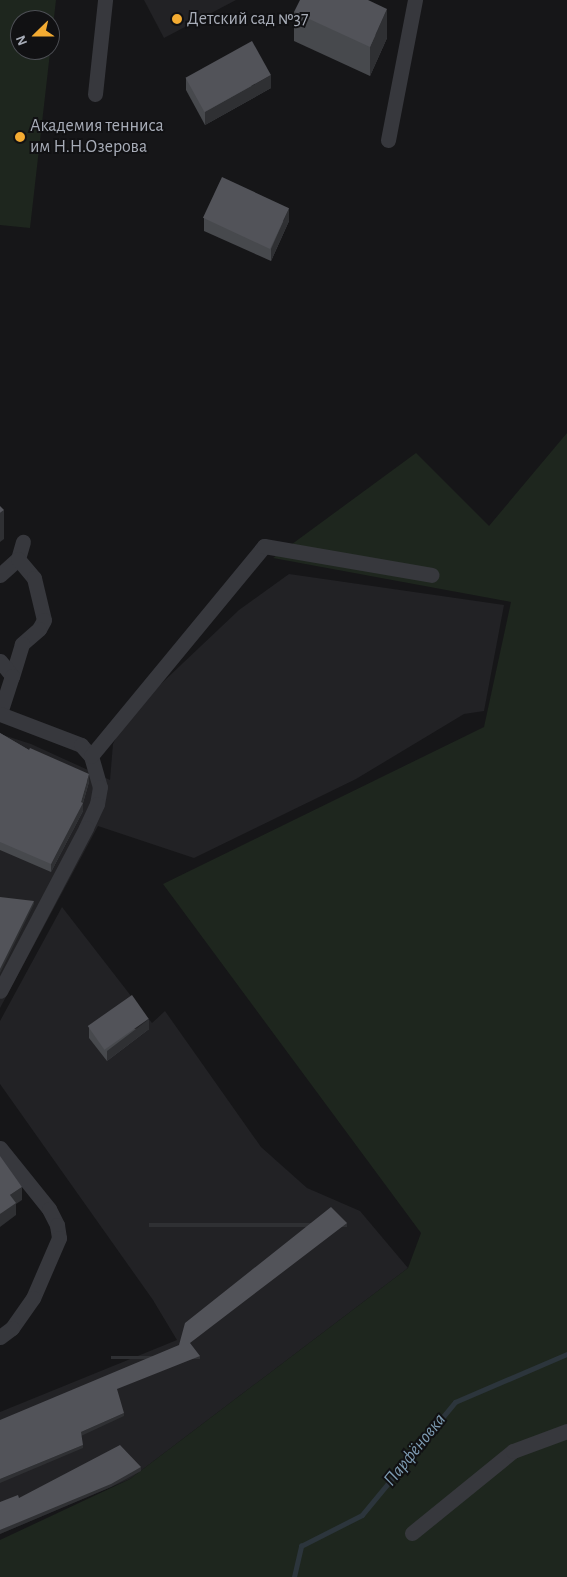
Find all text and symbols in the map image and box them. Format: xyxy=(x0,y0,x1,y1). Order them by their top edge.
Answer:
place label: Детский сад №37 xyxy=(187,8,308,30)
north arrow xyxy=(10,10,60,60)
marker: Детский сад №37 xyxy=(171,13,183,25)
text: N xyxy=(14,33,30,47)
place label: Академия тенниса им Н.Н.Озерова xyxy=(30,116,164,158)
marker: Академия тенниса им Н.Н.Озерова xyxy=(14,131,26,143)
water label: Парфёновка xyxy=(379,1409,451,1491)

